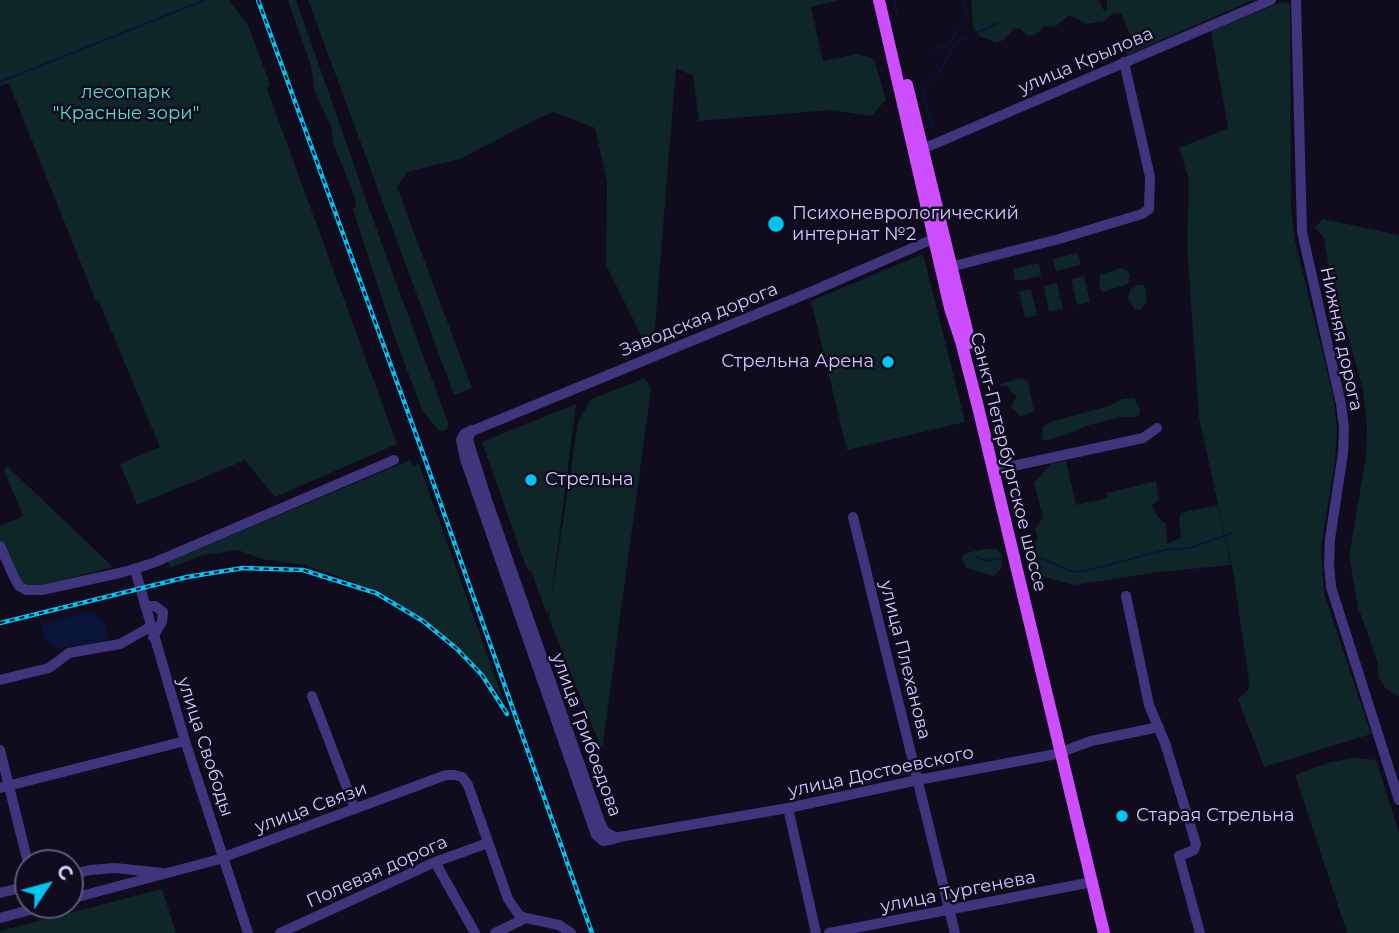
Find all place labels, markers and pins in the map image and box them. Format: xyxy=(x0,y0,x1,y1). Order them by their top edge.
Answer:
place label: Психоневрологический интернат №2 xyxy=(792,203,1019,246)
marker: Психоневрологический интернат №2 xyxy=(766,214,786,234)
place label: Стрельна Арена xyxy=(721,351,874,373)
marker: Стрельна Арена xyxy=(880,354,896,370)
place label: Стрельна xyxy=(545,469,634,491)
marker: Стрельна xyxy=(523,472,539,488)
place label: Старая Стрельна xyxy=(1136,805,1295,827)
marker: Старая Стрельна xyxy=(1114,808,1130,824)

